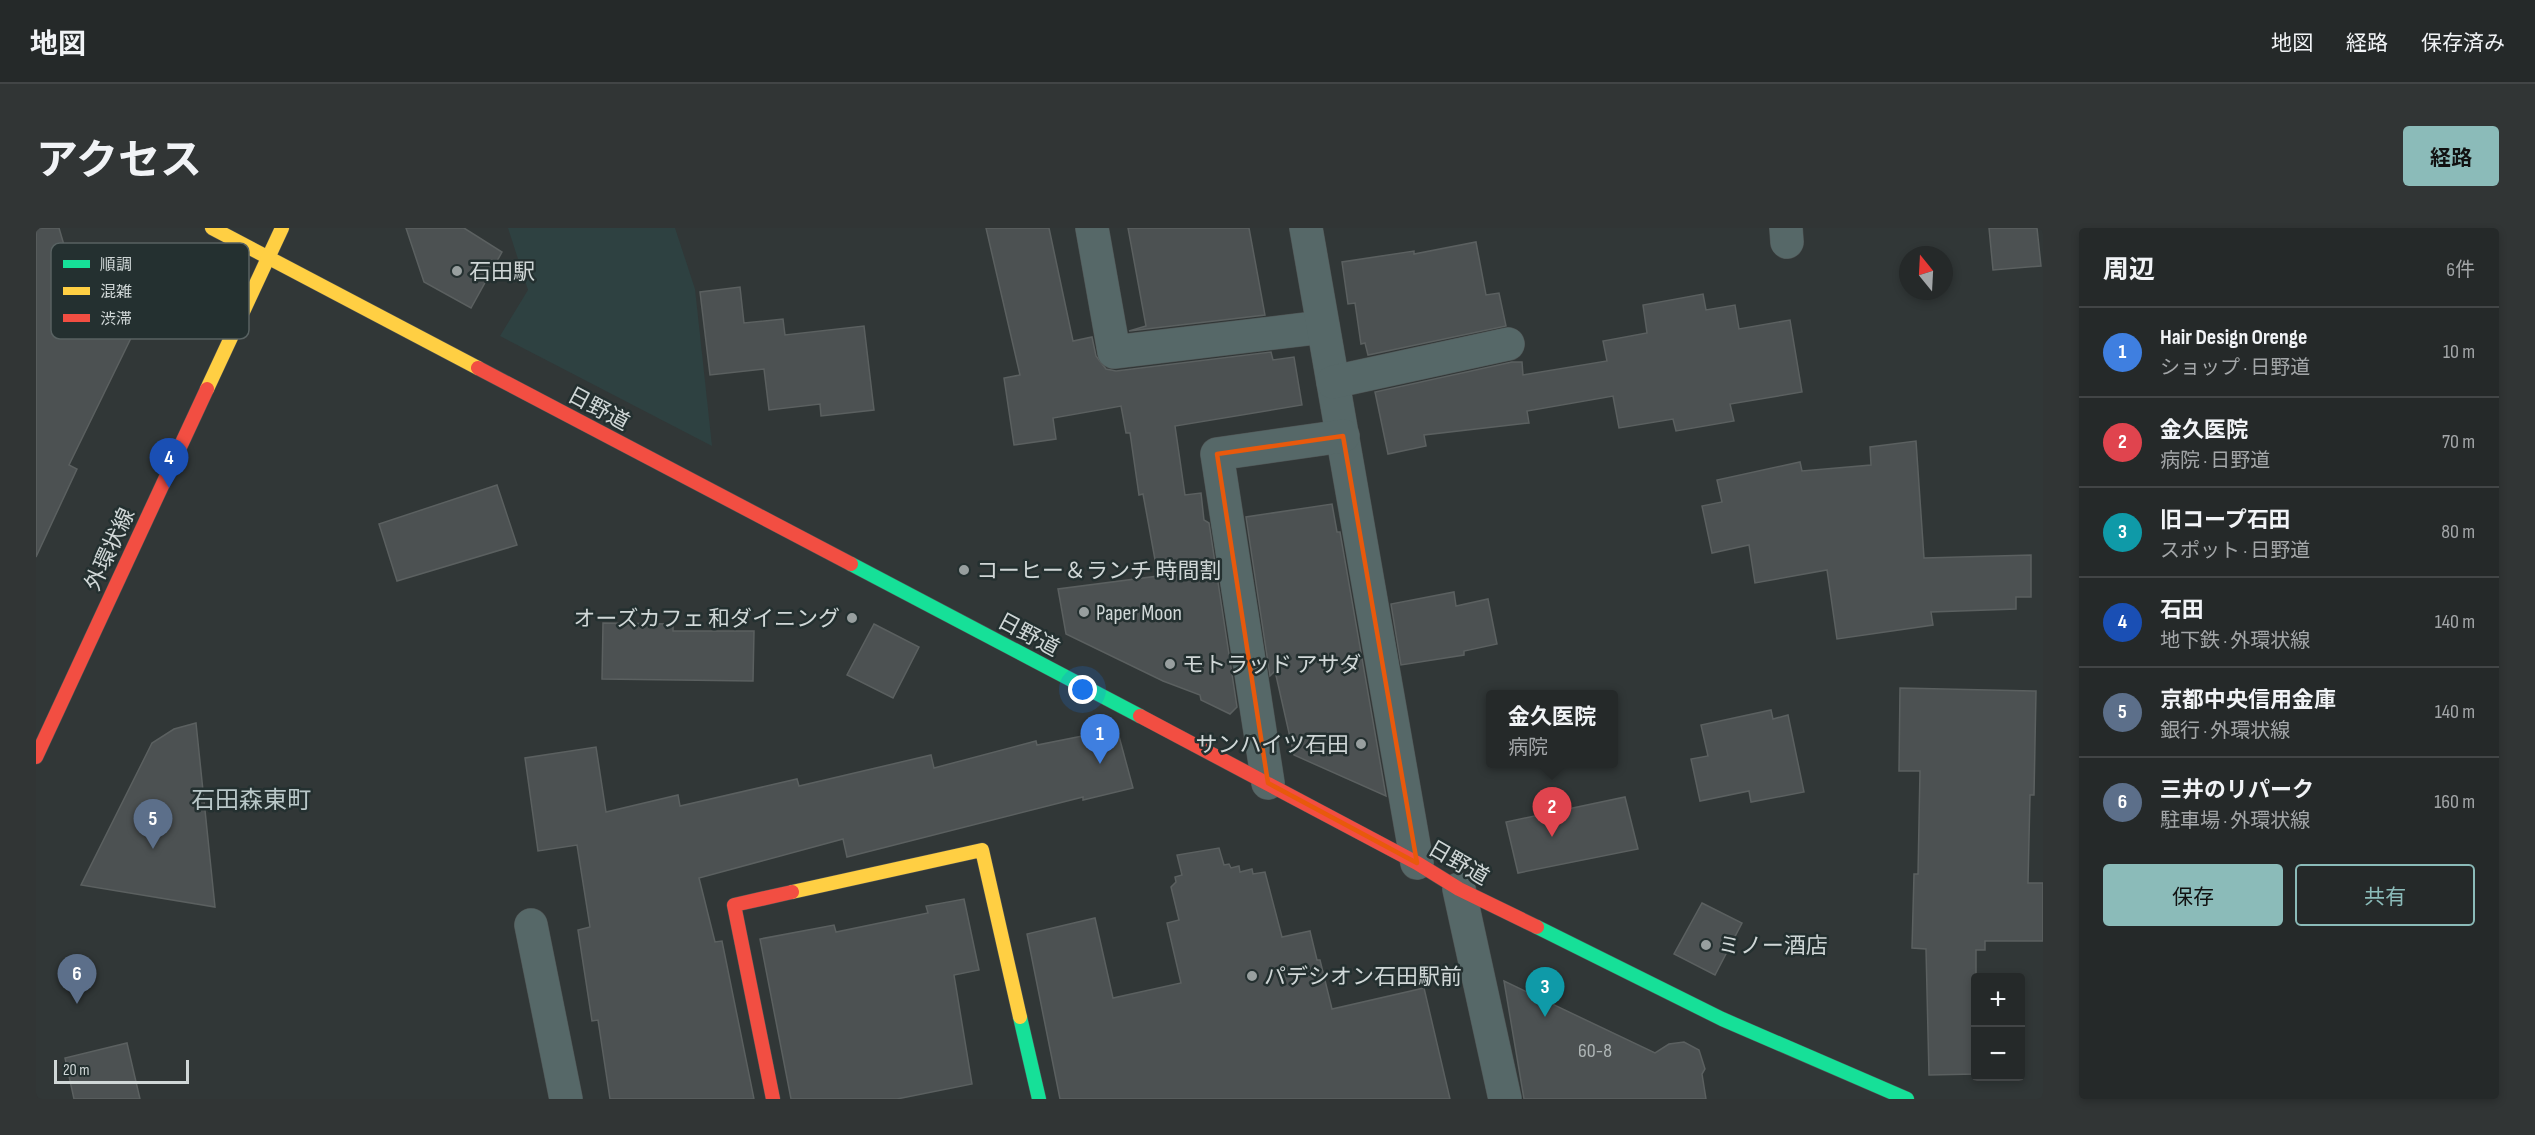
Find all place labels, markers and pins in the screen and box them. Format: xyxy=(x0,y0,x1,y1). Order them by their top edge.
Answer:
place label: 石田駅 xyxy=(469,259,535,286)
marker: 石田駅 xyxy=(450,264,464,278)
pin: 4 xyxy=(150,438,188,488)
place label: コーヒー＆ランチ 時間割 xyxy=(976,558,1222,585)
marker: コーヒー＆ランチ 時間割 xyxy=(957,563,971,577)
place label: Paper Moon xyxy=(1096,600,1182,627)
marker: Paper Moon xyxy=(1077,605,1091,619)
place label: オーズカフェ 和ダイニング xyxy=(574,606,840,633)
marker: オーズカフェ 和ダイニング xyxy=(845,611,859,625)
place label: モトラッド アサダ xyxy=(1182,652,1362,679)
marker: モトラッド アサダ xyxy=(1163,657,1177,671)
pin: 1 xyxy=(1080,714,1120,764)
place label: サンハイツ石田 xyxy=(1195,732,1349,759)
marker: サンハイツ石田 xyxy=(1354,737,1368,751)
pin: 2 xyxy=(1532,788,1572,837)
pin: 5 xyxy=(134,800,172,849)
place label: ミノー酒店 xyxy=(1718,933,1828,960)
marker: ミノー酒店 xyxy=(1699,938,1713,952)
pin: 6 xyxy=(58,954,96,1004)
place label: パデシオン石田駅前 xyxy=(1264,964,1462,991)
pin: 3 xyxy=(1526,968,1564,1017)
marker: パデシオン石田駅前 xyxy=(1245,969,1259,983)

